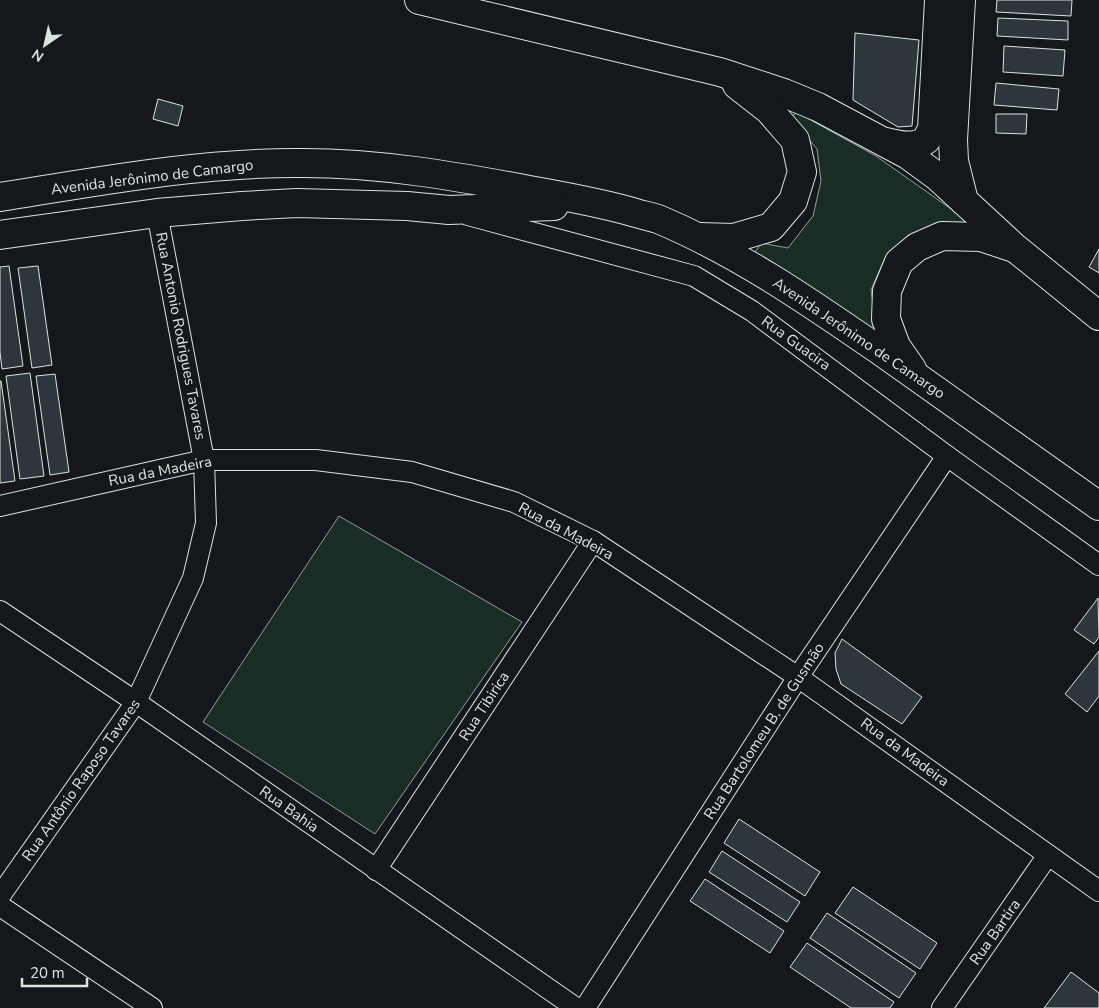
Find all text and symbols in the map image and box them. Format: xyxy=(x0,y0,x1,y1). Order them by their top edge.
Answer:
north arrow xyxy=(20,20,70,70)
text: N xyxy=(28,45,48,66)
street label: Avenida Jerônimo de Camargo xyxy=(50,155,254,199)
street label: Rua Antonio Rodrigues Tavares xyxy=(151,230,211,442)
street label: Avenida Jerônimo de Camargo xyxy=(769,273,949,403)
street label: Rua Guacira xyxy=(757,311,835,375)
street label: Rua da Madeira xyxy=(107,451,213,491)
street label: Rua da Madeira xyxy=(515,498,617,564)
street label: Rua Bartolomeu B. de Gusmão xyxy=(699,639,829,823)
street label: Rua Tibirica xyxy=(454,668,514,744)
street label: Rua Antônio Raposo Tavares xyxy=(17,695,145,865)
street label: Rua da Madeira xyxy=(857,713,953,791)
street label: Rua Bahia xyxy=(255,781,323,837)
street label: Rua Bartira xyxy=(965,895,1025,969)
scale bar xyxy=(22,956,88,988)
text: 20 m xyxy=(30,963,65,983)

